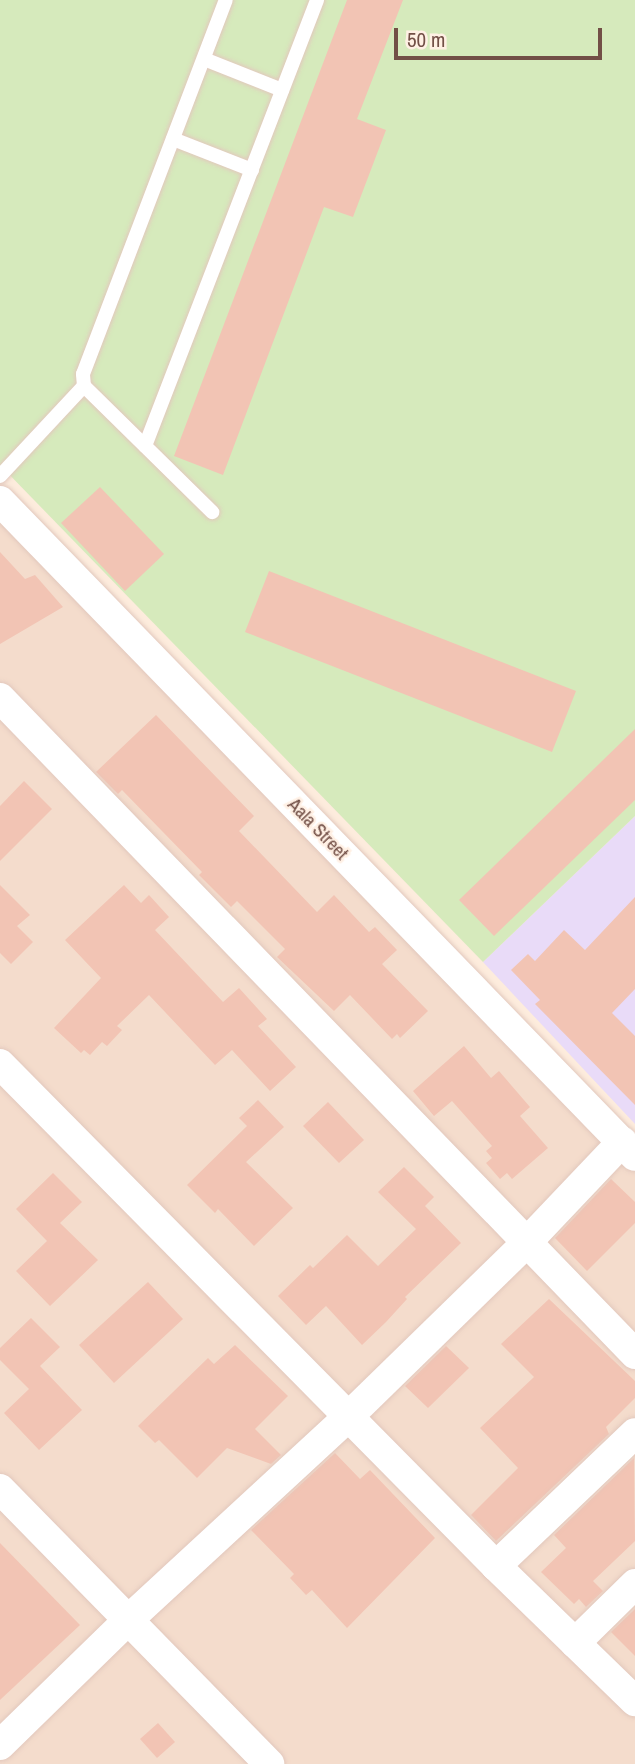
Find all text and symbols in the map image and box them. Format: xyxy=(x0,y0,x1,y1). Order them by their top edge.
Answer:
scale bar xyxy=(397,14,605,58)
text: 50 m xyxy=(407,25,445,54)
street label: Aala Street xyxy=(283,793,353,865)

